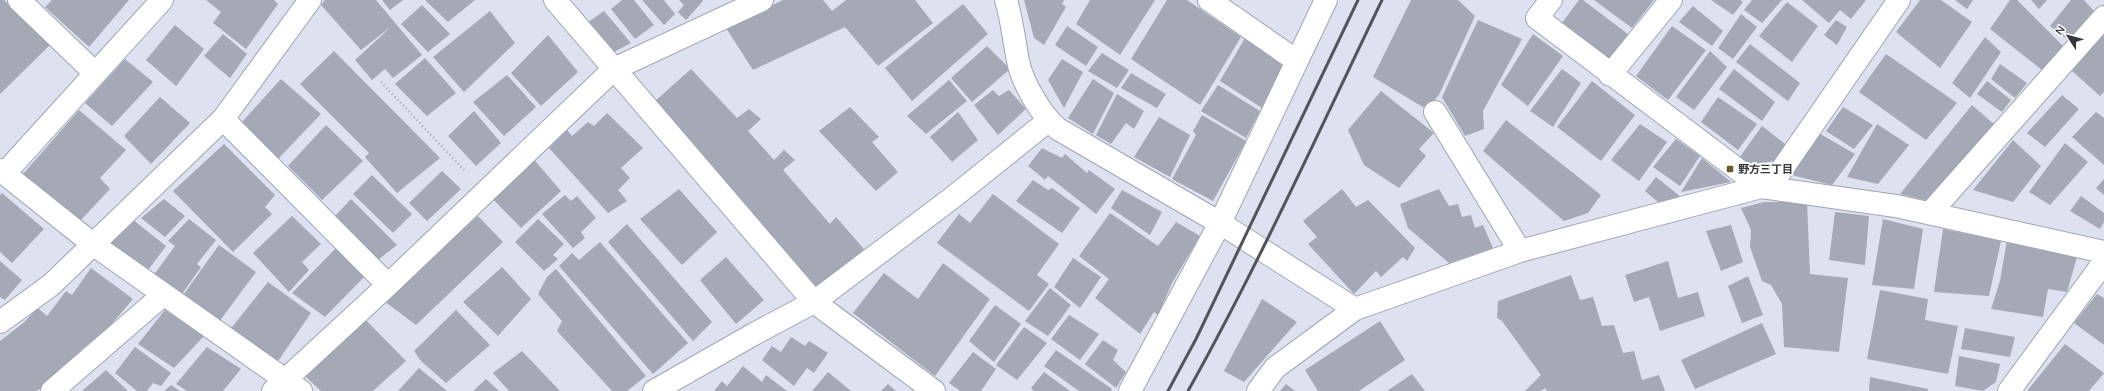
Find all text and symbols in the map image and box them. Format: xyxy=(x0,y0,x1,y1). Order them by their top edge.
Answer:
north arrow xyxy=(2048,16,2088,56)
text: N xyxy=(2052,23,2068,38)
place label: 野方三丁目 xyxy=(1738,162,1793,176)
marker: 野方三丁目 xyxy=(1725,164,1735,174)

